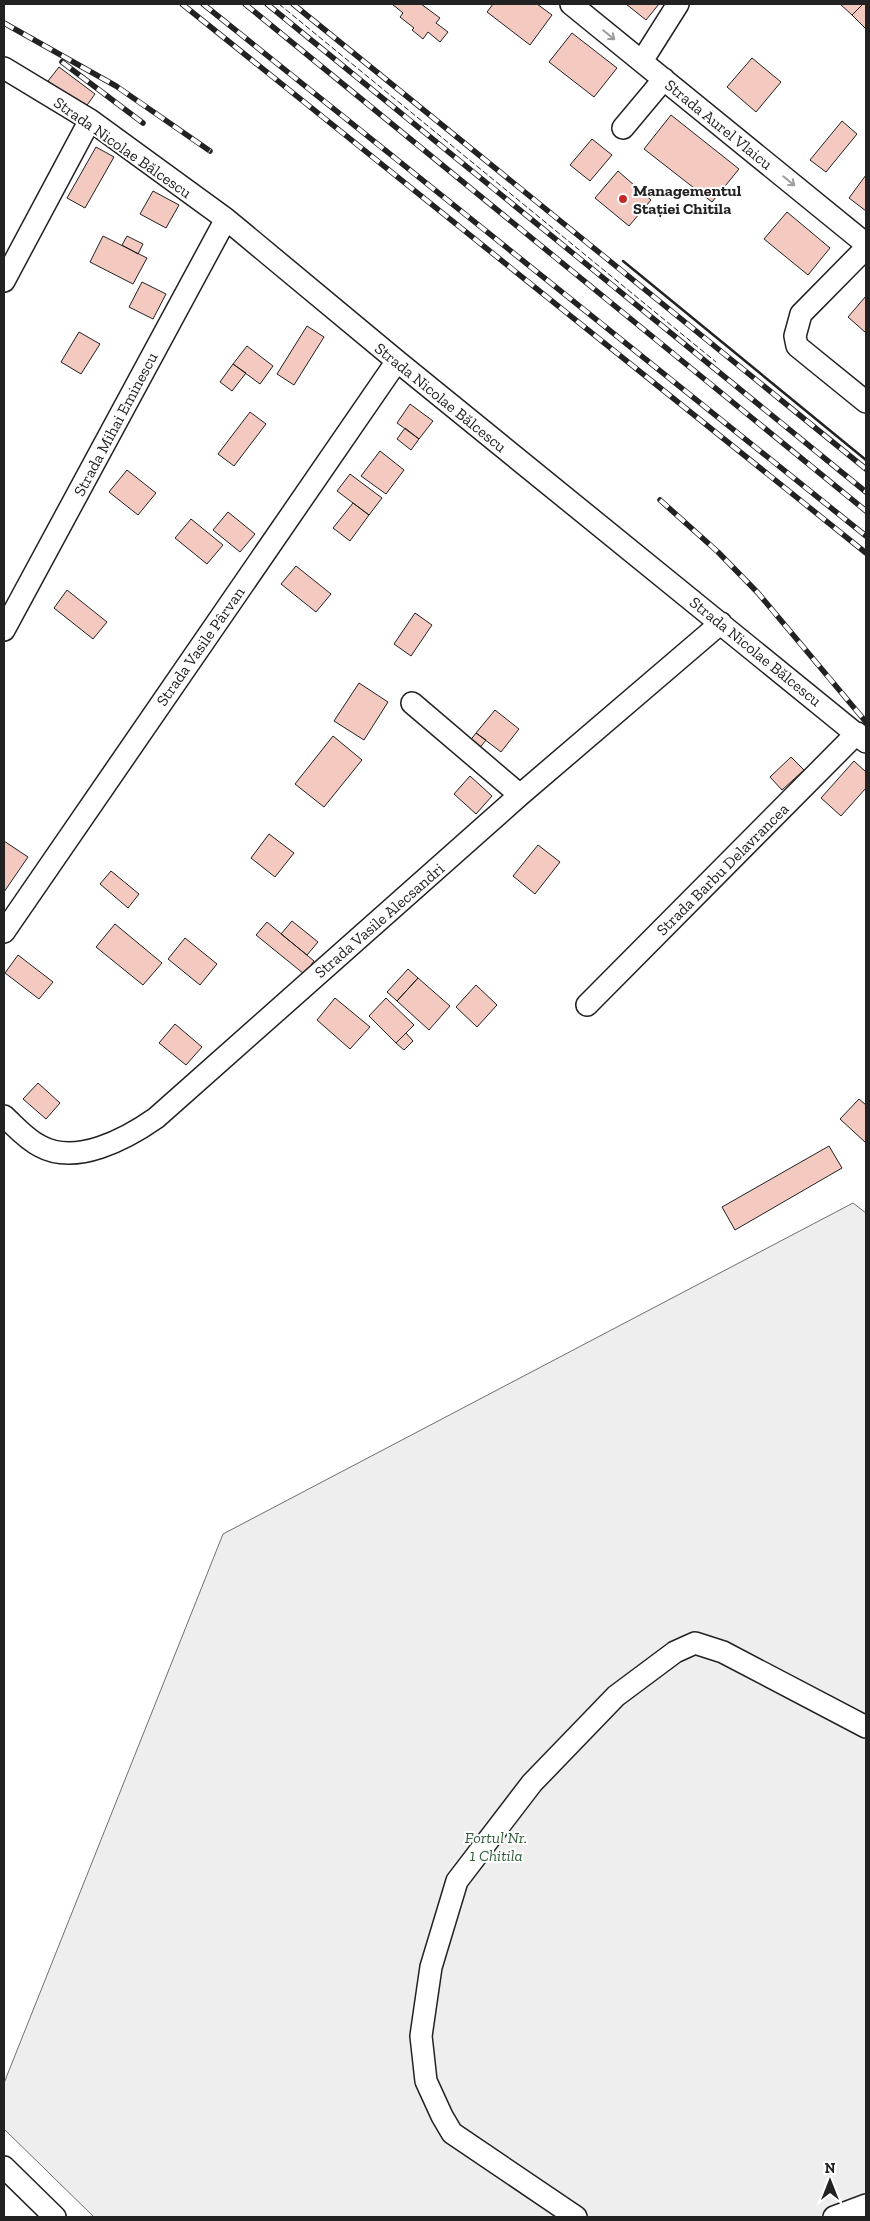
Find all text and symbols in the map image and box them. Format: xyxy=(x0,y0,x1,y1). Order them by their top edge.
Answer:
one-way arrow xyxy=(602,29,615,40)
street label: Strada Aurel Vlaicu xyxy=(661,75,776,173)
street label: Strada Nicolae Bălcescu xyxy=(50,93,195,202)
one-way arrow xyxy=(783,176,796,187)
place label: Managementul Stației Chitila xyxy=(633,181,742,218)
marker: Managementul Stației Chitila xyxy=(617,193,629,205)
street label: Strada Nicolae Bălcescu xyxy=(371,338,510,456)
street label: Strada Mihai Eminescu xyxy=(69,349,161,499)
street label: Strada Vasile Pârvan xyxy=(152,582,249,710)
street label: Strada Nicolae Bălcescu xyxy=(686,592,825,710)
street label: Strada Barbu Delavrancea xyxy=(652,799,793,939)
street label: Strada Vasile Alecsandri xyxy=(311,859,448,982)
park label: Fortul Nr. 1 Chitila xyxy=(465,1828,527,1865)
north arrow xyxy=(805,2156,855,2206)
text: N xyxy=(825,2160,836,2177)

